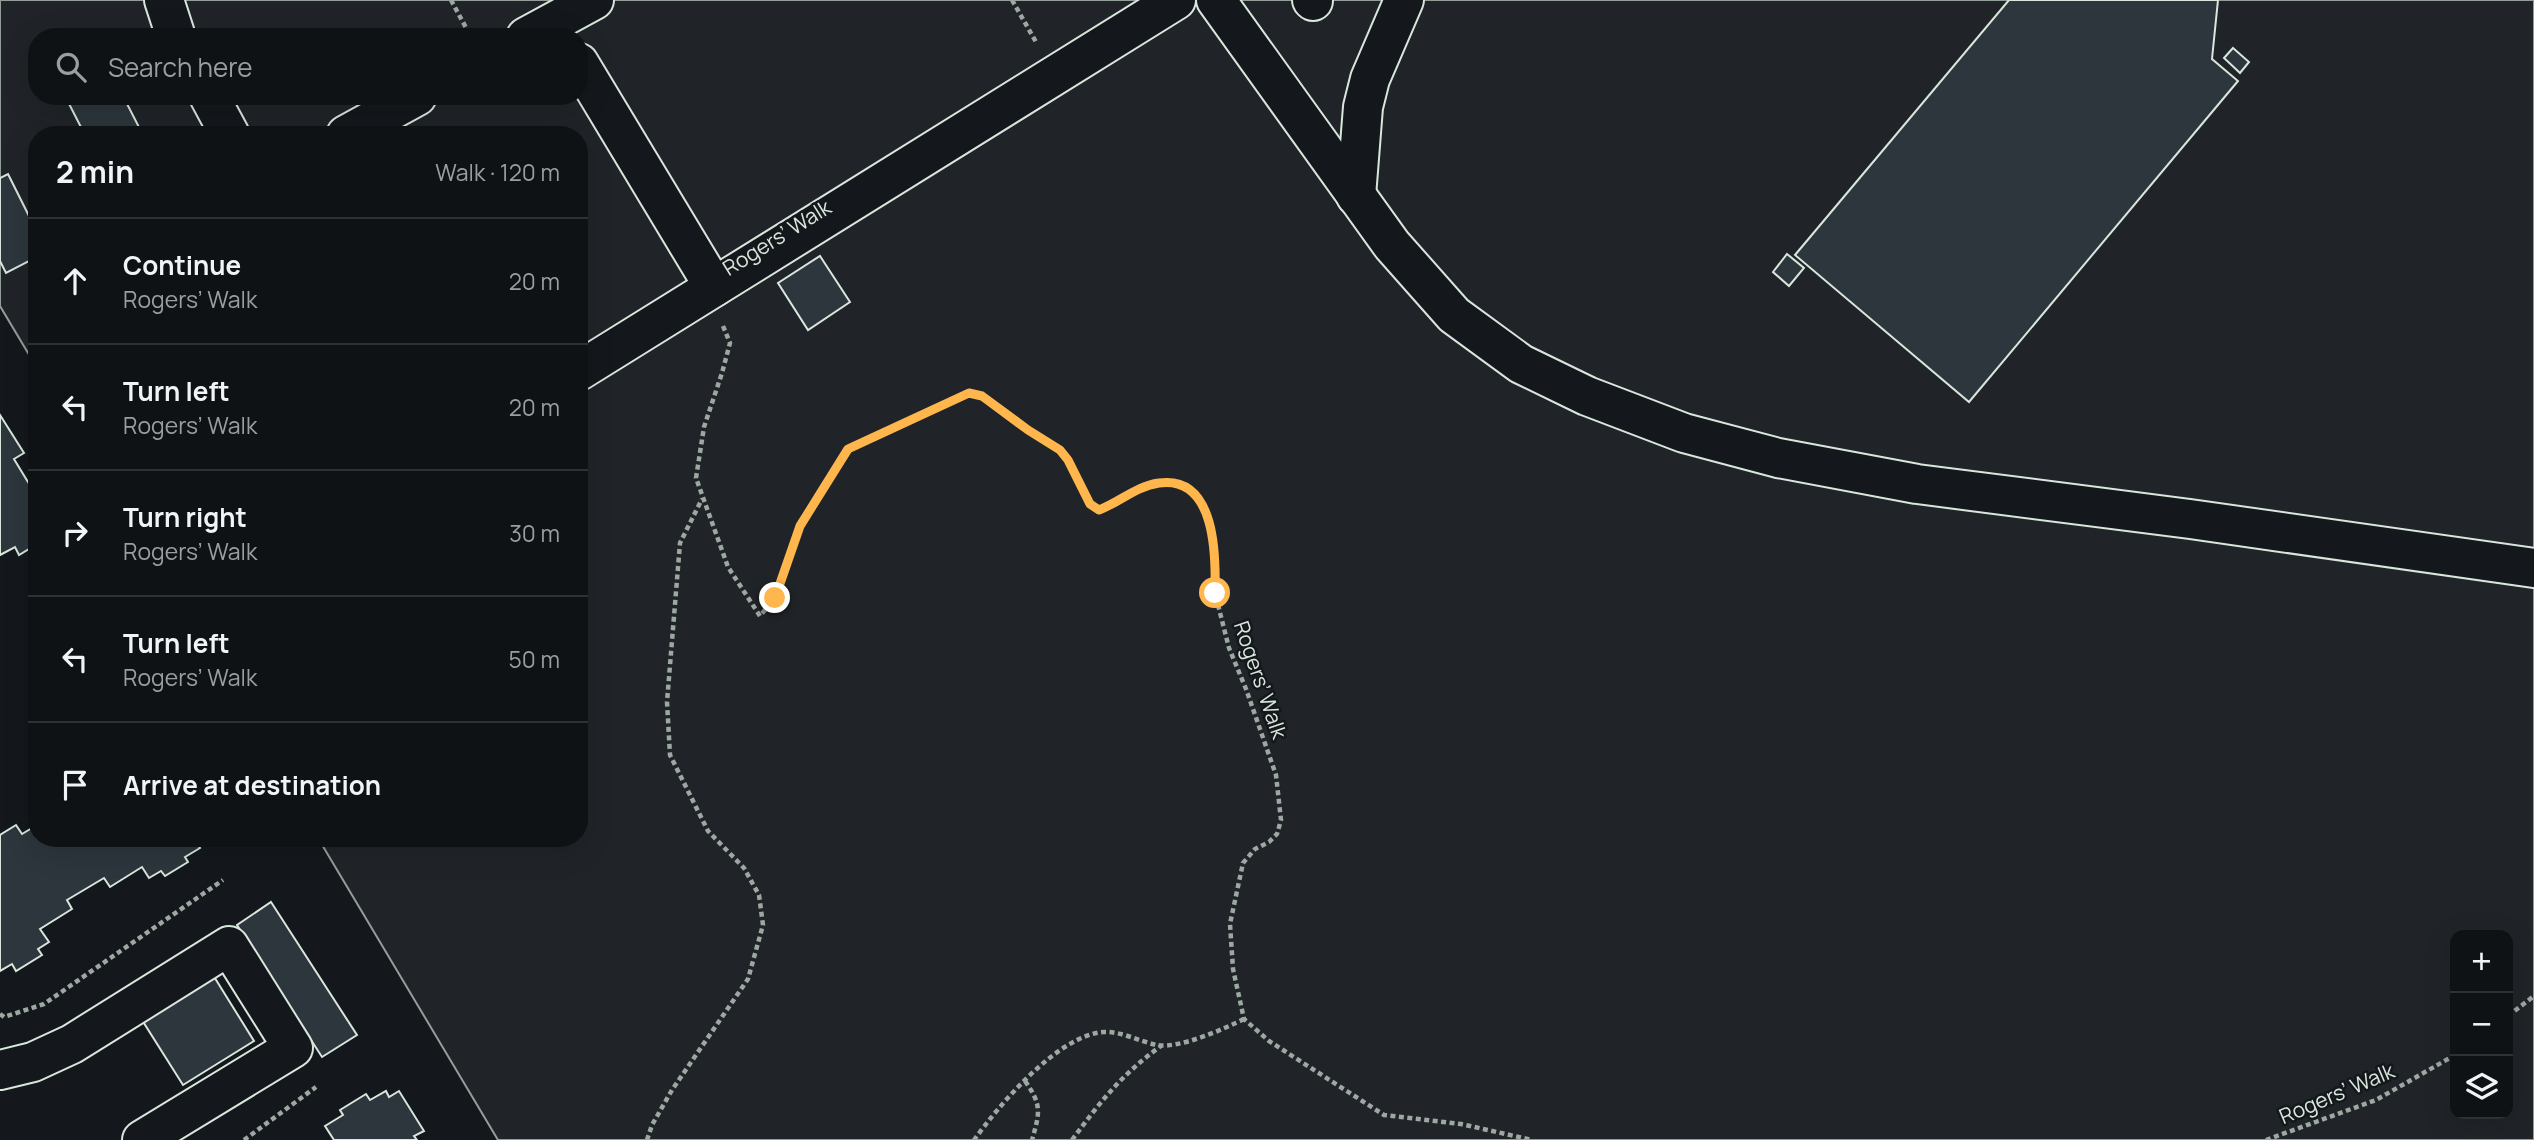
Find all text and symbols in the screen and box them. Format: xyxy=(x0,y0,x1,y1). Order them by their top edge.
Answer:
search box xyxy=(28,28,588,105)
icon: search xyxy=(52,48,90,86)
text: Search here xyxy=(108,49,253,85)
text: 2 min xyxy=(56,151,134,192)
text: Walk · 120 m xyxy=(435,156,560,188)
street label: Rogers’ Walk xyxy=(717,192,836,282)
text: Continue xyxy=(123,247,241,283)
icon: ahead xyxy=(56,262,94,300)
text: 20 m xyxy=(509,265,560,297)
text: Rogers’ Walk xyxy=(123,283,257,315)
text: Turn left xyxy=(123,373,230,409)
icon: left xyxy=(56,388,94,426)
text: 20 m xyxy=(509,391,560,423)
text: Rogers’ Walk xyxy=(123,409,257,441)
text: Turn right xyxy=(123,499,247,535)
icon: right xyxy=(56,514,94,552)
text: 30 m xyxy=(509,517,560,549)
text: Rogers’ Walk xyxy=(123,535,257,567)
route start xyxy=(1199,577,1230,608)
route end xyxy=(759,582,790,613)
street label: Rogers’ Walk xyxy=(1228,617,1294,743)
text: Turn left xyxy=(123,625,230,661)
icon: left xyxy=(56,640,94,678)
text: 50 m xyxy=(509,643,560,675)
text: Rogers’ Walk xyxy=(123,661,257,693)
icon: arrive xyxy=(56,766,94,804)
text: Arrive at destination xyxy=(123,767,381,803)
map controls xyxy=(2450,930,2513,1119)
button: + xyxy=(2450,930,2513,993)
button: − xyxy=(2450,993,2513,1056)
street label: Rogers’ Walk xyxy=(2275,1056,2399,1130)
button: layers xyxy=(2450,1056,2513,1119)

